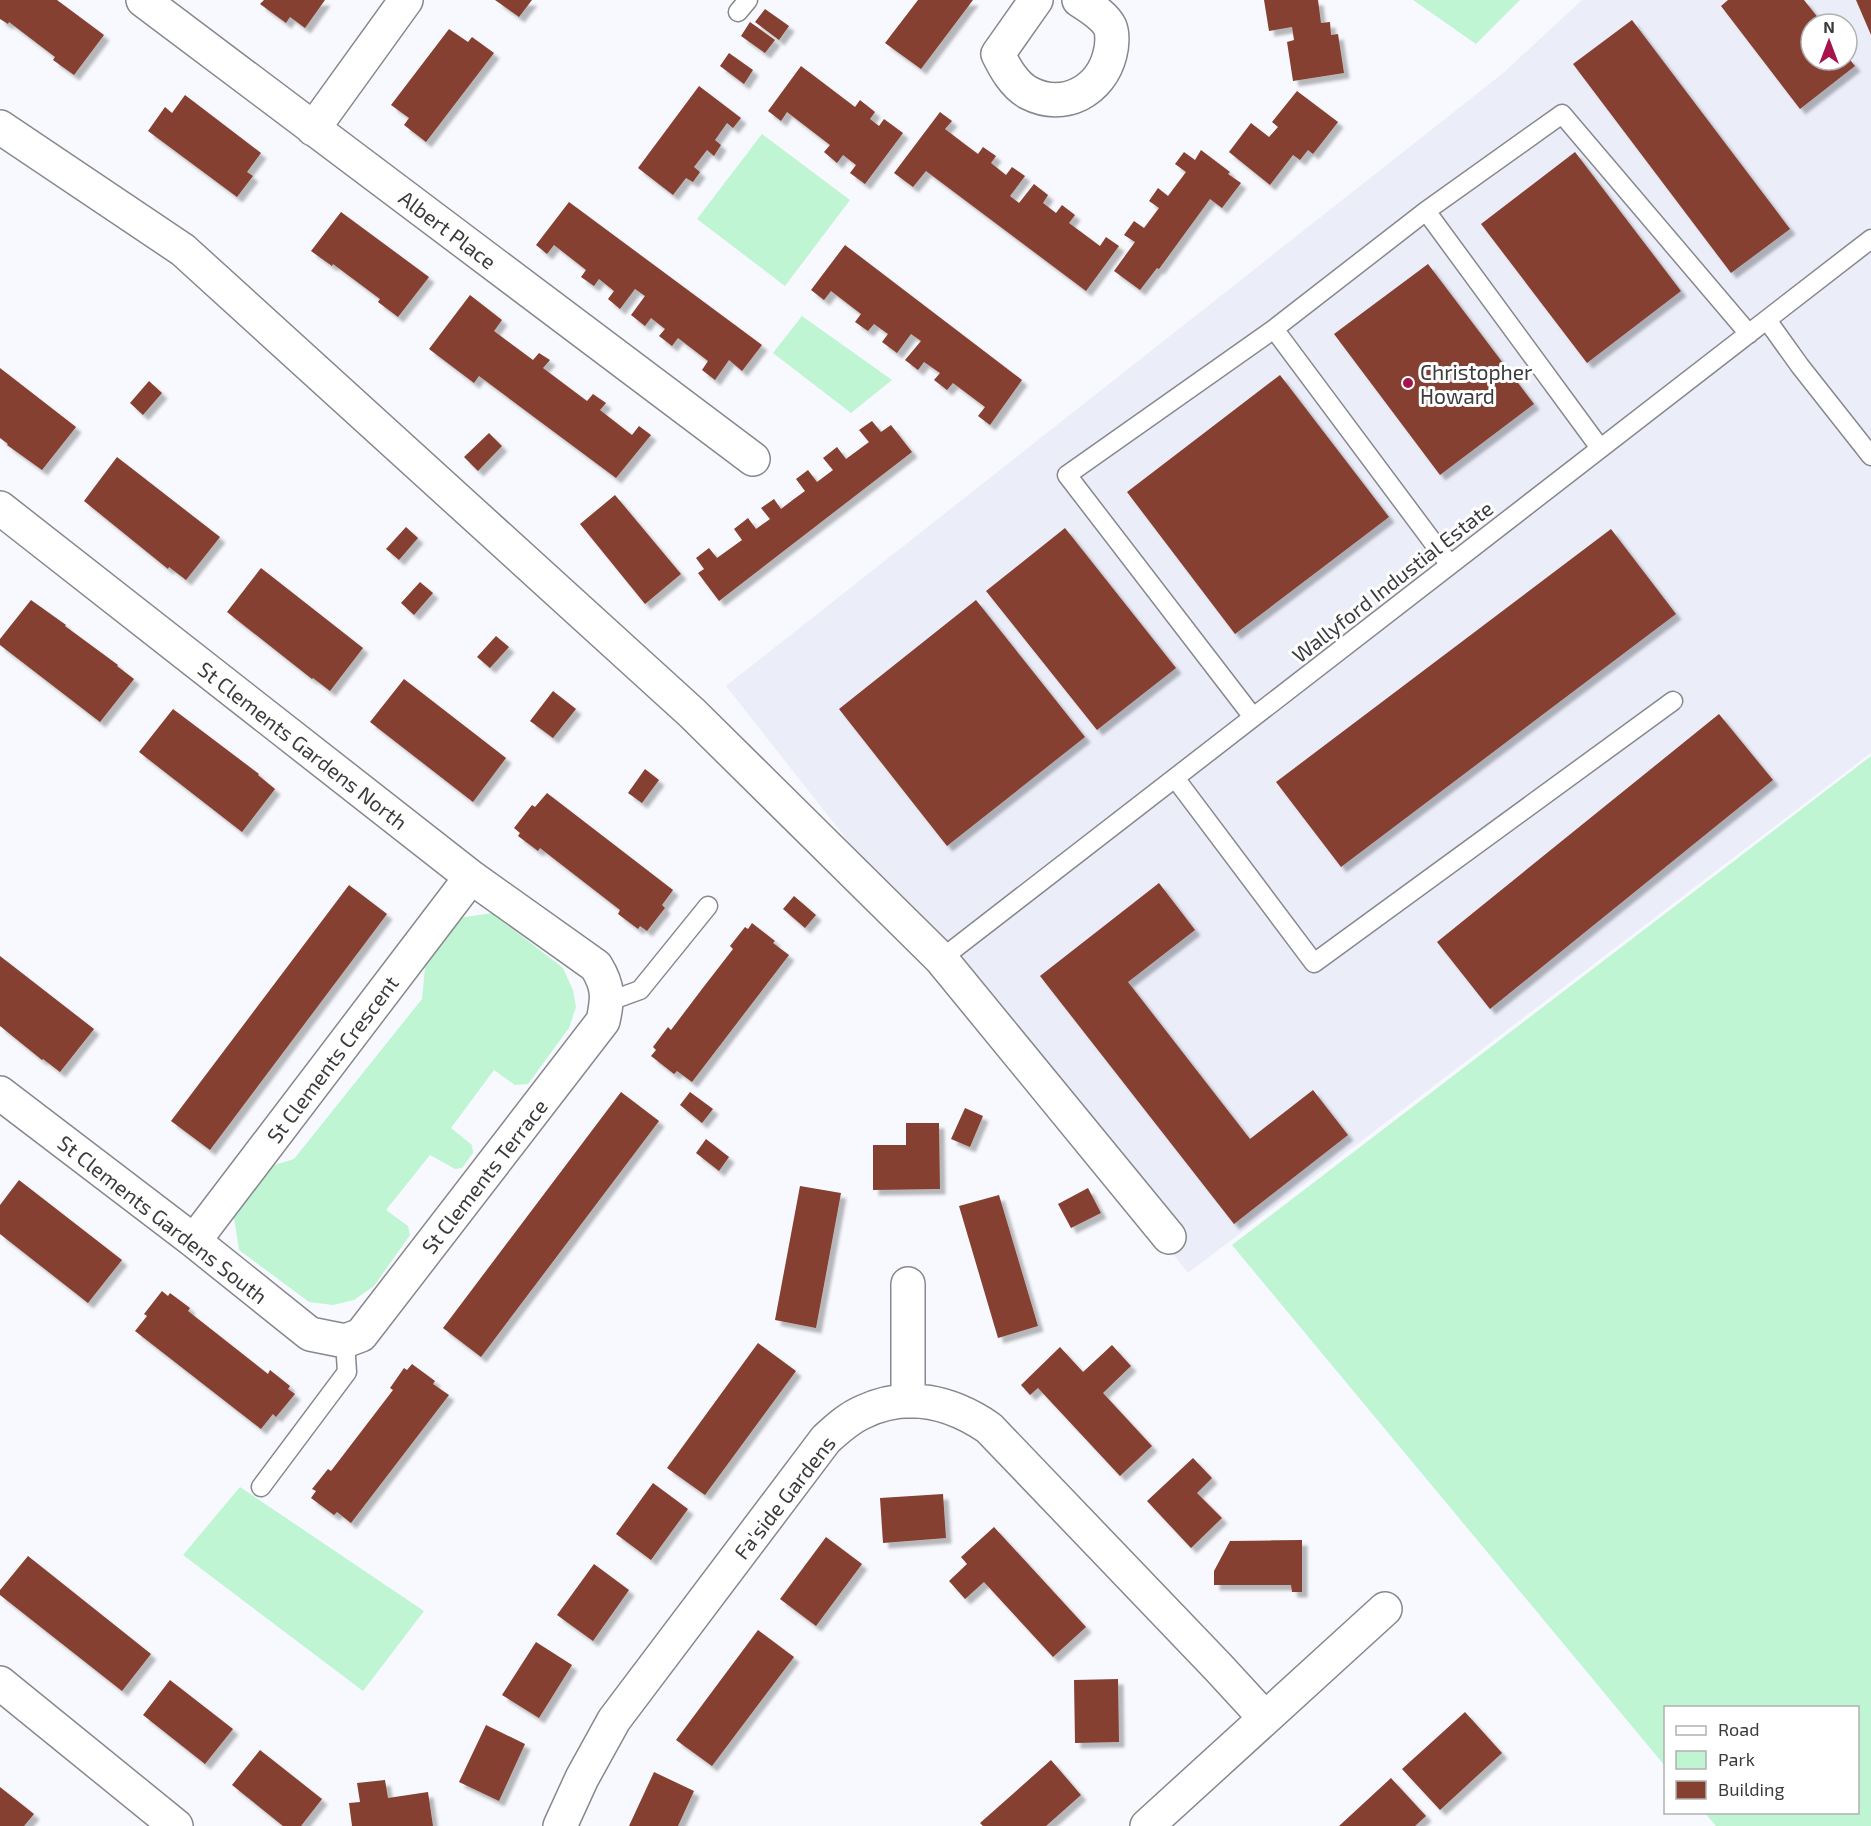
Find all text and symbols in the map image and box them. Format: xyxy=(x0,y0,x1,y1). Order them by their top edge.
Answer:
north arrow xyxy=(1799,12,1859,72)
text: N xyxy=(1823,17,1835,36)
street label: Albert Place xyxy=(394,184,502,274)
place label: Christopher Howard xyxy=(1420,359,1533,408)
marker: Christopher Howard xyxy=(1401,376,1415,390)
street label: Wallyford Industial Estate xyxy=(1287,495,1497,667)
street label: St Clements Gardens North xyxy=(194,656,412,834)
street label: St Clements Crescent xyxy=(261,971,403,1147)
street label: St Clements Terrace xyxy=(416,1094,552,1258)
street label: St Clements Gardens South xyxy=(53,1130,273,1308)
street label: Fa'side Gardens xyxy=(728,1430,840,1564)
legend xyxy=(1664,1706,1859,1814)
text: Road xyxy=(1718,1718,1759,1740)
text: Park xyxy=(1718,1748,1755,1770)
text: Building xyxy=(1718,1778,1785,1800)

